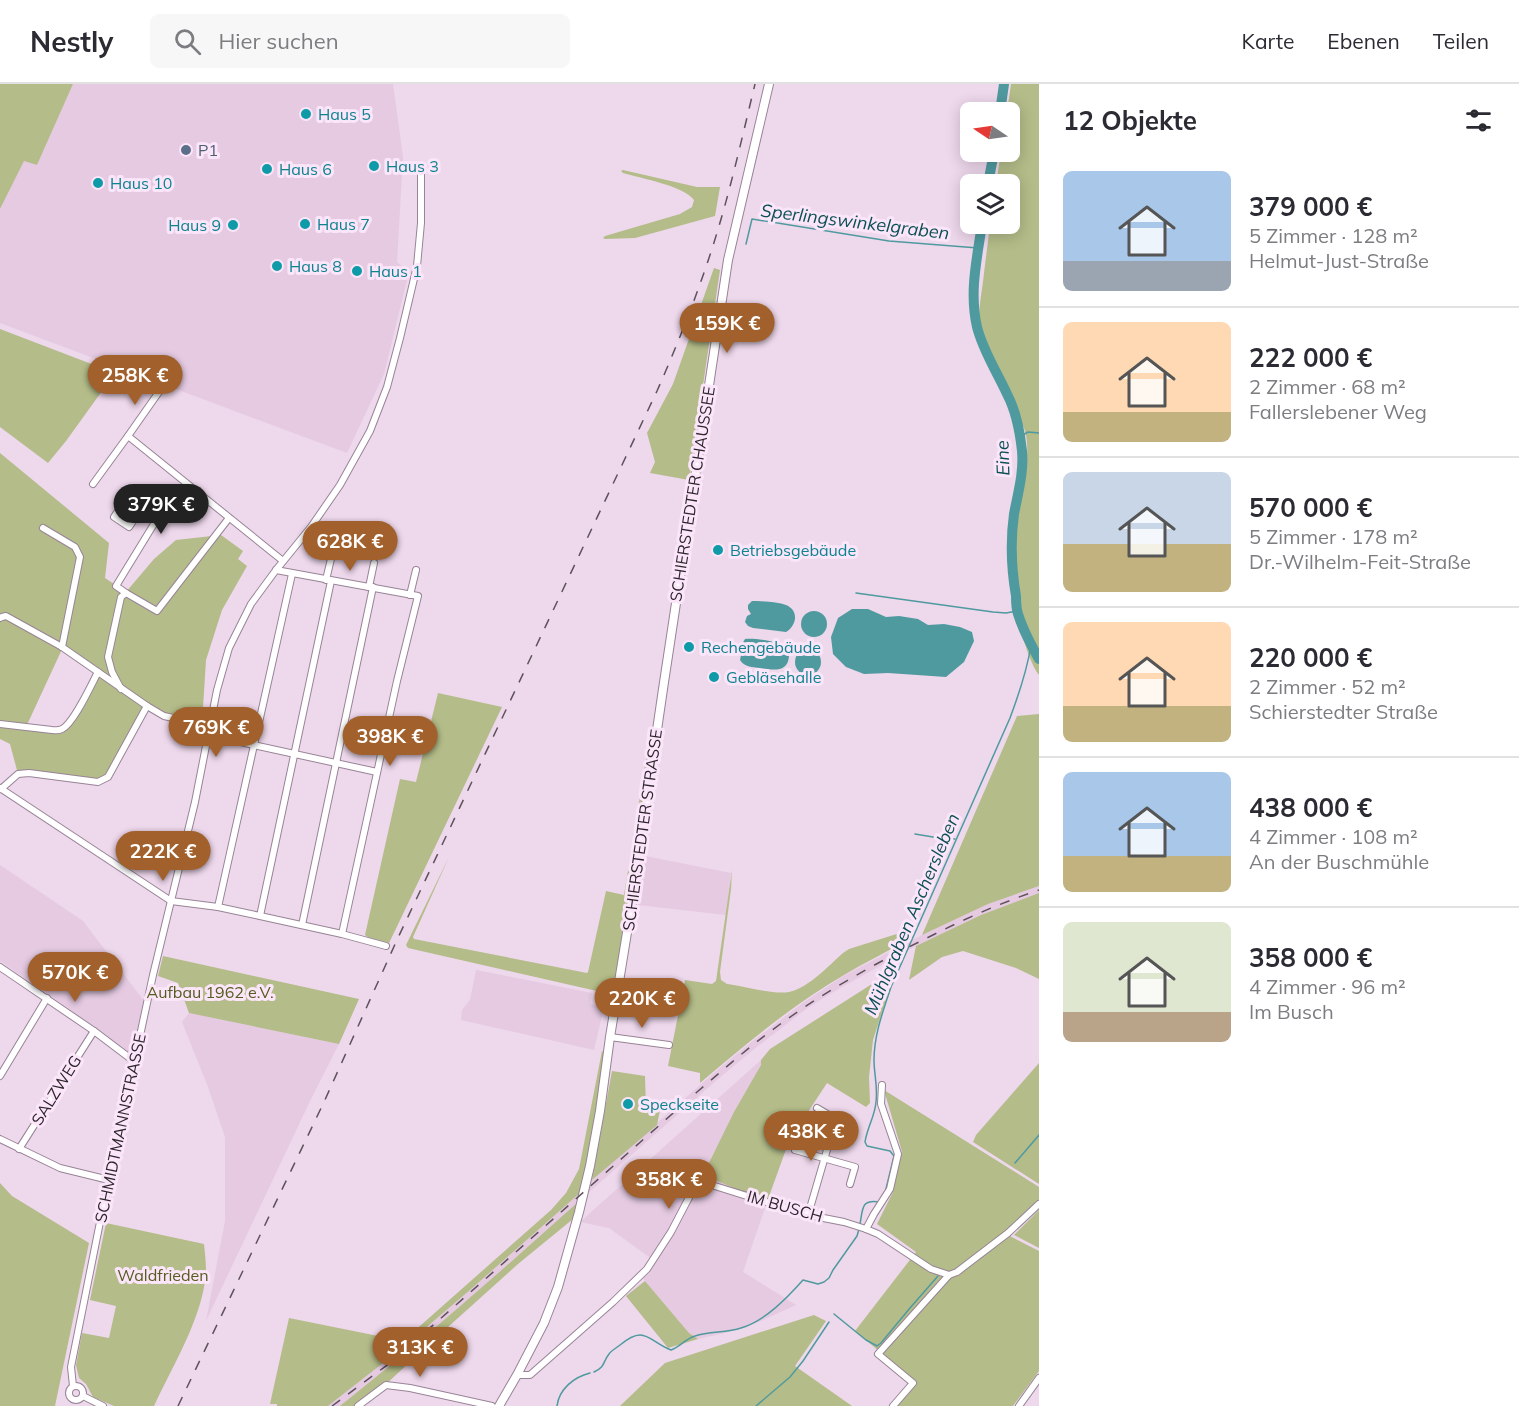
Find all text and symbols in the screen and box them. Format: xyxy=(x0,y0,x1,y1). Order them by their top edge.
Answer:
search box xyxy=(150,14,570,68)
text: Nestly xyxy=(30,24,114,59)
icon: search xyxy=(171,25,204,58)
text: Hier suchen xyxy=(219,27,339,55)
text: Karte xyxy=(1242,28,1294,54)
text: Ebenen xyxy=(1327,28,1400,54)
text: Teilen xyxy=(1433,28,1489,54)
north arrow xyxy=(960,102,1020,162)
map controls xyxy=(960,102,1020,234)
place label: Haus 5 xyxy=(318,104,371,124)
text: 12 Objekte xyxy=(1063,104,1197,137)
icon: filters xyxy=(1462,104,1495,137)
marker: Haus 5 xyxy=(299,107,313,121)
place label: P1 xyxy=(198,140,218,160)
marker: P1 xyxy=(179,143,193,157)
place label: Haus 3 xyxy=(386,156,439,176)
place label: Haus 6 xyxy=(279,159,332,179)
marker: Haus 3 xyxy=(367,159,381,173)
marker: Haus 6 xyxy=(260,162,274,176)
place label: Haus 10 xyxy=(110,173,172,193)
button: layers xyxy=(960,174,1020,234)
marker: Haus 10 xyxy=(91,176,105,190)
text: 379 000 € xyxy=(1249,190,1372,223)
icon: home xyxy=(1111,195,1183,267)
water label: Sperlingswinkelgraben xyxy=(759,199,951,244)
place label: Haus 7 xyxy=(317,214,370,234)
place label: Haus 9 xyxy=(168,215,221,235)
marker: Haus 7 xyxy=(298,217,312,231)
marker: Haus 9 xyxy=(226,218,240,232)
text: 5 Zimmer · 128 m² xyxy=(1249,223,1418,248)
text: Helmut-Just-Straße xyxy=(1249,248,1429,273)
place label: Haus 8 xyxy=(289,256,342,276)
marker: Haus 8 xyxy=(270,259,284,273)
place label: Haus 1 xyxy=(369,261,422,281)
marker: Haus 1 xyxy=(350,264,364,278)
pin: 159K € xyxy=(678,303,776,354)
text: 159K € xyxy=(694,310,760,335)
text: 222 000 € xyxy=(1249,341,1372,374)
icon: home xyxy=(1111,346,1183,418)
pin: 258K € xyxy=(86,355,184,406)
text: 258K € xyxy=(102,362,168,387)
text: 2 Zimmer · 68 m² xyxy=(1249,374,1406,399)
street label: SCHIERSTEDTER CHAUSSEE xyxy=(665,385,719,603)
text: Fallerslebener Weg xyxy=(1249,399,1427,424)
water label: Eine xyxy=(990,440,1015,476)
pin: 379K € xyxy=(112,484,210,535)
text: 379K € xyxy=(128,491,194,516)
text: 570 000 € xyxy=(1249,491,1372,524)
icon: home xyxy=(1111,496,1183,568)
pin: 628K € xyxy=(301,521,399,572)
text: 5 Zimmer · 178 m² xyxy=(1249,524,1418,549)
text: 628K € xyxy=(317,528,383,553)
place label: Betriebsgebäude xyxy=(730,540,856,560)
marker: Betriebsgebäude xyxy=(711,543,725,557)
text: Dr.-Wilhelm-Feit-Straße xyxy=(1249,549,1471,574)
place label: Rechengebäude xyxy=(701,637,821,657)
marker: Rechengebäude xyxy=(682,640,696,654)
text: 220 000 € xyxy=(1249,641,1372,674)
icon: home xyxy=(1111,646,1183,718)
place label: Gebläsehalle xyxy=(726,667,821,687)
marker: Gebläsehalle xyxy=(707,670,721,684)
text: 2 Zimmer · 52 m² xyxy=(1249,674,1406,699)
text: Schierstedter Straße xyxy=(1249,699,1438,724)
pin: 769K € xyxy=(167,707,265,758)
text: 769K € xyxy=(183,714,249,739)
pin: 398K € xyxy=(341,716,439,767)
text: 398K € xyxy=(357,723,423,748)
street label: SCHIERSTEDTER STRASSE xyxy=(618,728,666,932)
text: 438 000 € xyxy=(1249,791,1372,824)
icon: home xyxy=(1111,796,1183,868)
water label: Mühlgraben Aschersleben xyxy=(859,810,964,1018)
text: 4 Zimmer · 108 m² xyxy=(1249,824,1418,849)
pin: 222K € xyxy=(114,831,212,882)
text: 222K € xyxy=(130,838,196,863)
text: An der Buschmühle xyxy=(1249,849,1429,874)
text: 358 000 € xyxy=(1249,941,1372,974)
icon: home xyxy=(1111,946,1183,1018)
pin: 570K € xyxy=(26,952,124,1003)
text: 570K € xyxy=(42,959,108,984)
text: 4 Zimmer · 96 m² xyxy=(1249,974,1406,999)
pin: 220K € xyxy=(593,978,691,1029)
park label: Aufbau 1962 e.V. xyxy=(146,982,274,1002)
text: 220K € xyxy=(609,985,675,1010)
text: Im Busch xyxy=(1249,999,1334,1024)
street label: SCHMIDTMANNSTRASSE xyxy=(90,1032,150,1224)
street label: SALZWEG xyxy=(27,1051,85,1129)
place label: Speckseite xyxy=(640,1094,719,1114)
marker: Speckseite xyxy=(621,1097,635,1111)
pin: 438K € xyxy=(762,1111,860,1162)
text: 438K € xyxy=(778,1118,844,1143)
pin: 358K € xyxy=(620,1159,718,1210)
text: 358K € xyxy=(636,1166,702,1191)
street label: IM BUSCH xyxy=(745,1186,825,1226)
park label: Waldfrieden xyxy=(117,1265,209,1285)
pin: 313K € xyxy=(371,1327,469,1378)
text: 313K € xyxy=(387,1334,453,1359)

